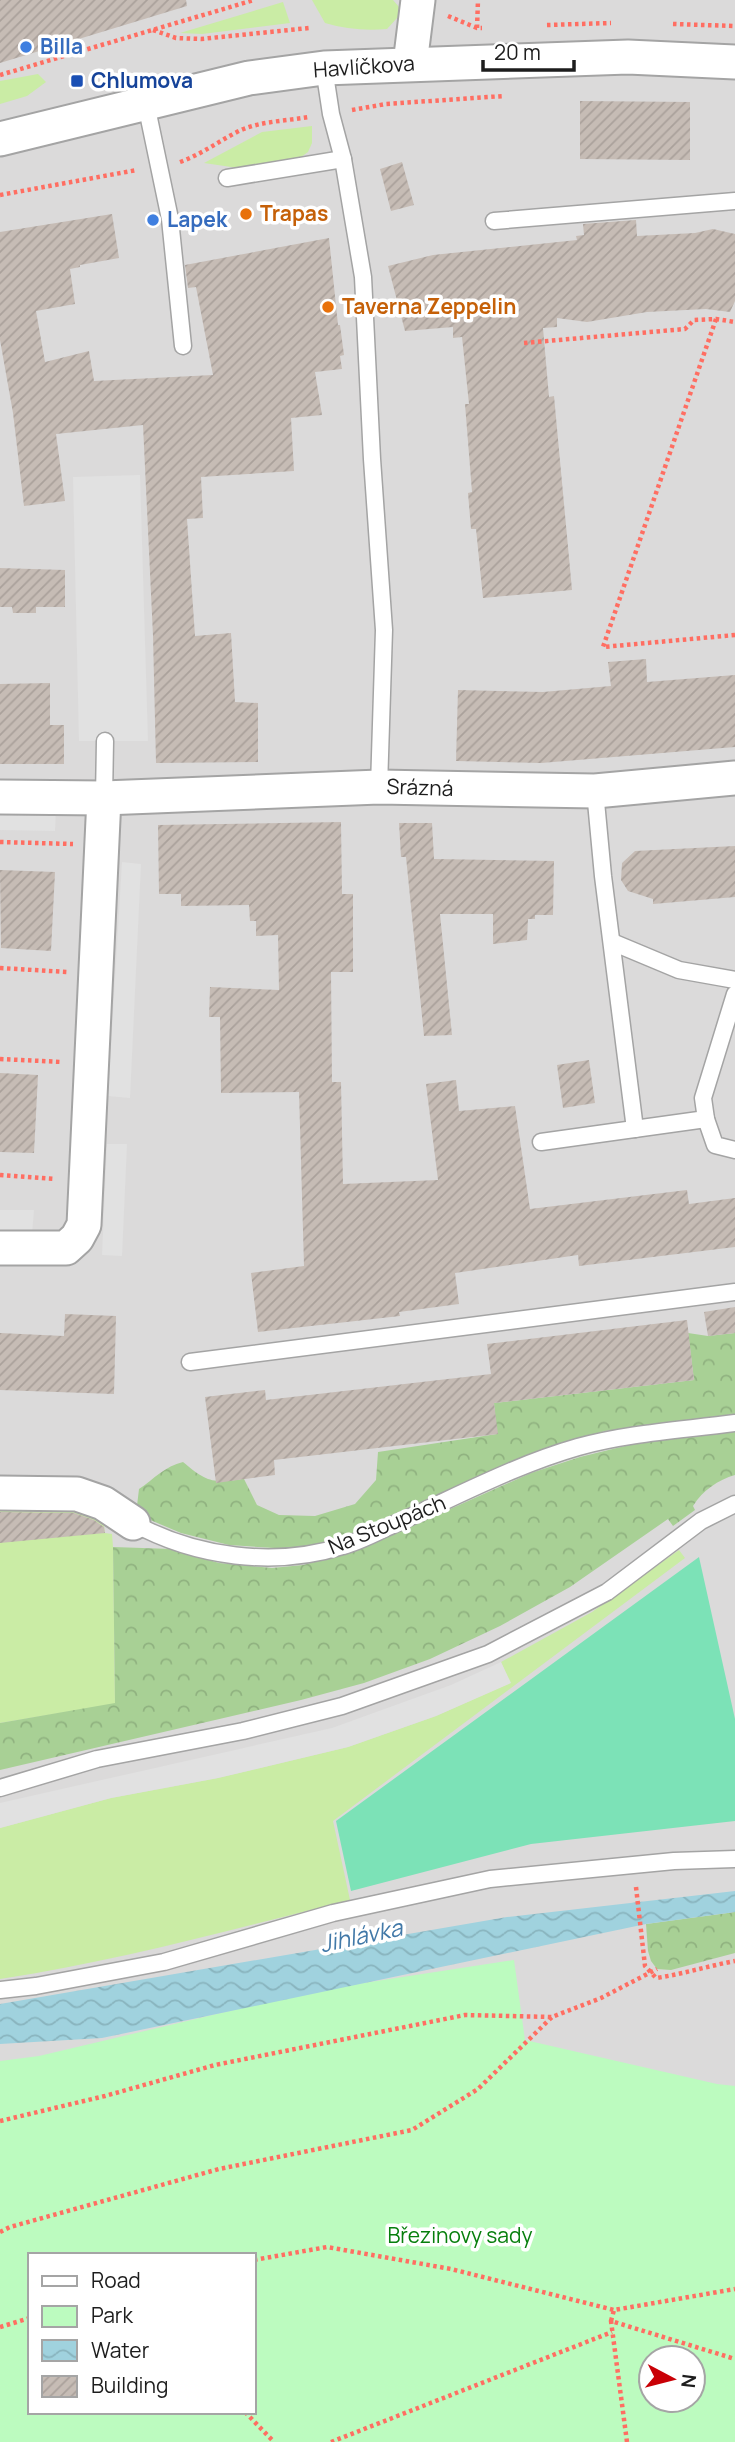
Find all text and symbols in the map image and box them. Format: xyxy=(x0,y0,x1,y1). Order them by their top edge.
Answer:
scale bar xyxy=(483,28,574,72)
place label: Billa xyxy=(40,32,83,60)
text: 20 m xyxy=(494,38,541,66)
marker: Billa xyxy=(18,39,34,55)
street label: Havlíčkova xyxy=(312,48,416,84)
place label: Chlumova xyxy=(91,66,193,94)
marker: Chlumova xyxy=(69,73,85,89)
place label: Trapas xyxy=(260,199,328,227)
place label: Lapek xyxy=(167,205,228,233)
marker: Trapas xyxy=(238,206,254,222)
marker: Lapek xyxy=(145,212,161,228)
place label: Taverna Zeppelin xyxy=(342,292,516,320)
marker: Taverna Zeppelin xyxy=(320,299,336,315)
street label: Srázná xyxy=(386,772,454,802)
street label: Na Stoupách xyxy=(324,1488,449,1560)
water label: Jihlávka xyxy=(317,1910,406,1959)
park label: Březinovy sady xyxy=(388,2221,533,2249)
legend xyxy=(28,2253,256,2414)
text: Road xyxy=(91,2266,141,2294)
text: Park xyxy=(91,2301,133,2329)
text: Water xyxy=(91,2336,150,2364)
north arrow xyxy=(637,2344,707,2414)
text: Building xyxy=(91,2371,168,2399)
text: N xyxy=(675,2373,703,2389)

